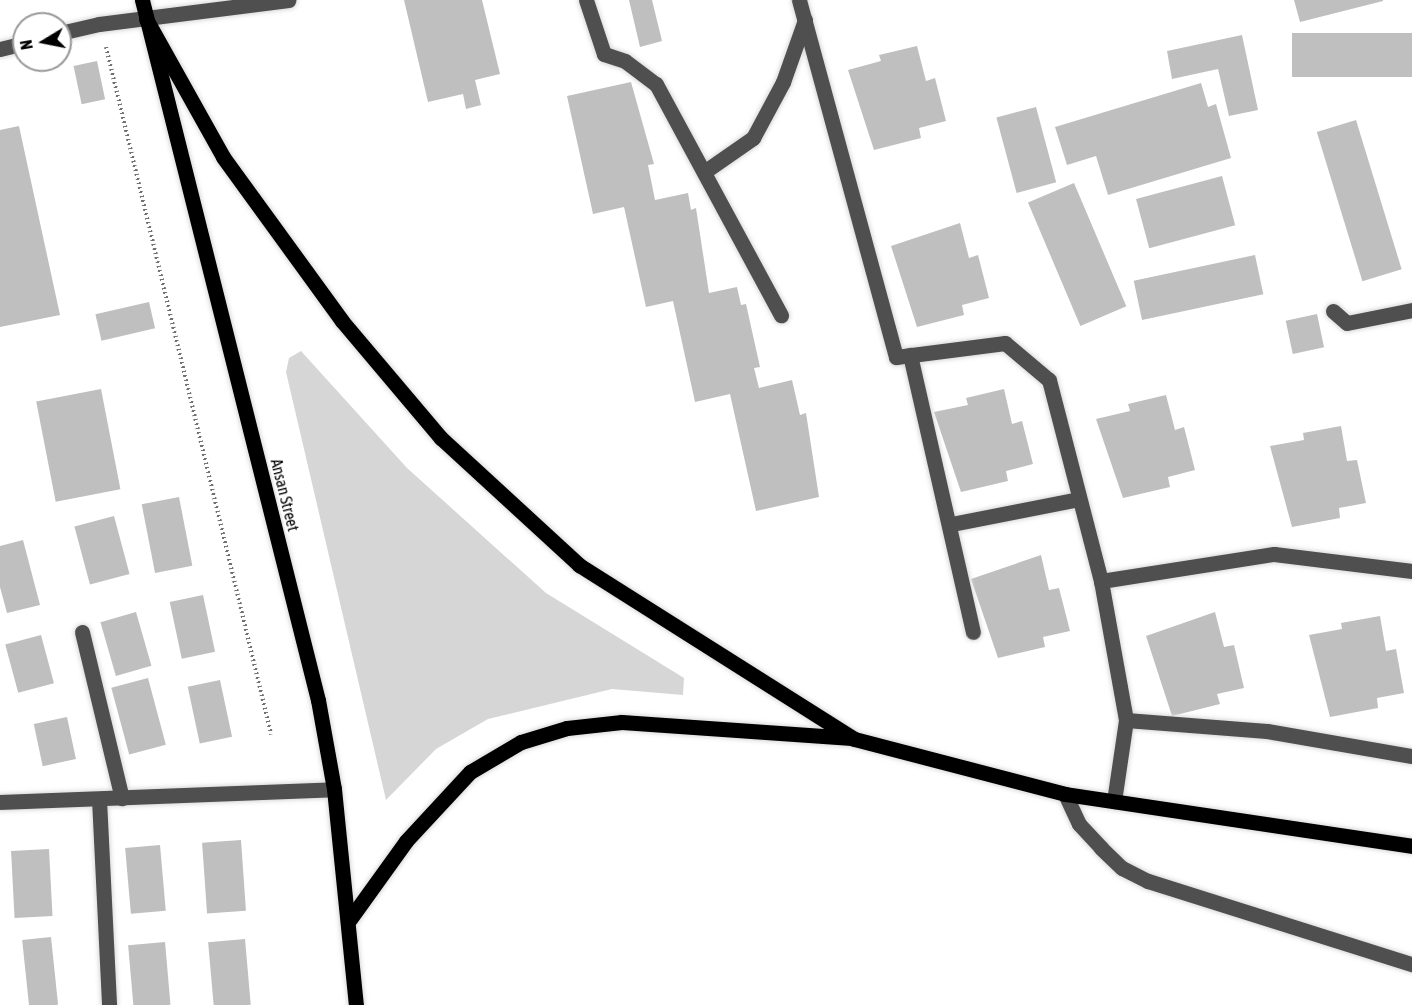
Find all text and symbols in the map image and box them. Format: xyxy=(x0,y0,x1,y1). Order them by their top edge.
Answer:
north arrow xyxy=(12,12,72,72)
text: N xyxy=(17,39,36,51)
street label: Ansan Street xyxy=(267,457,303,533)

